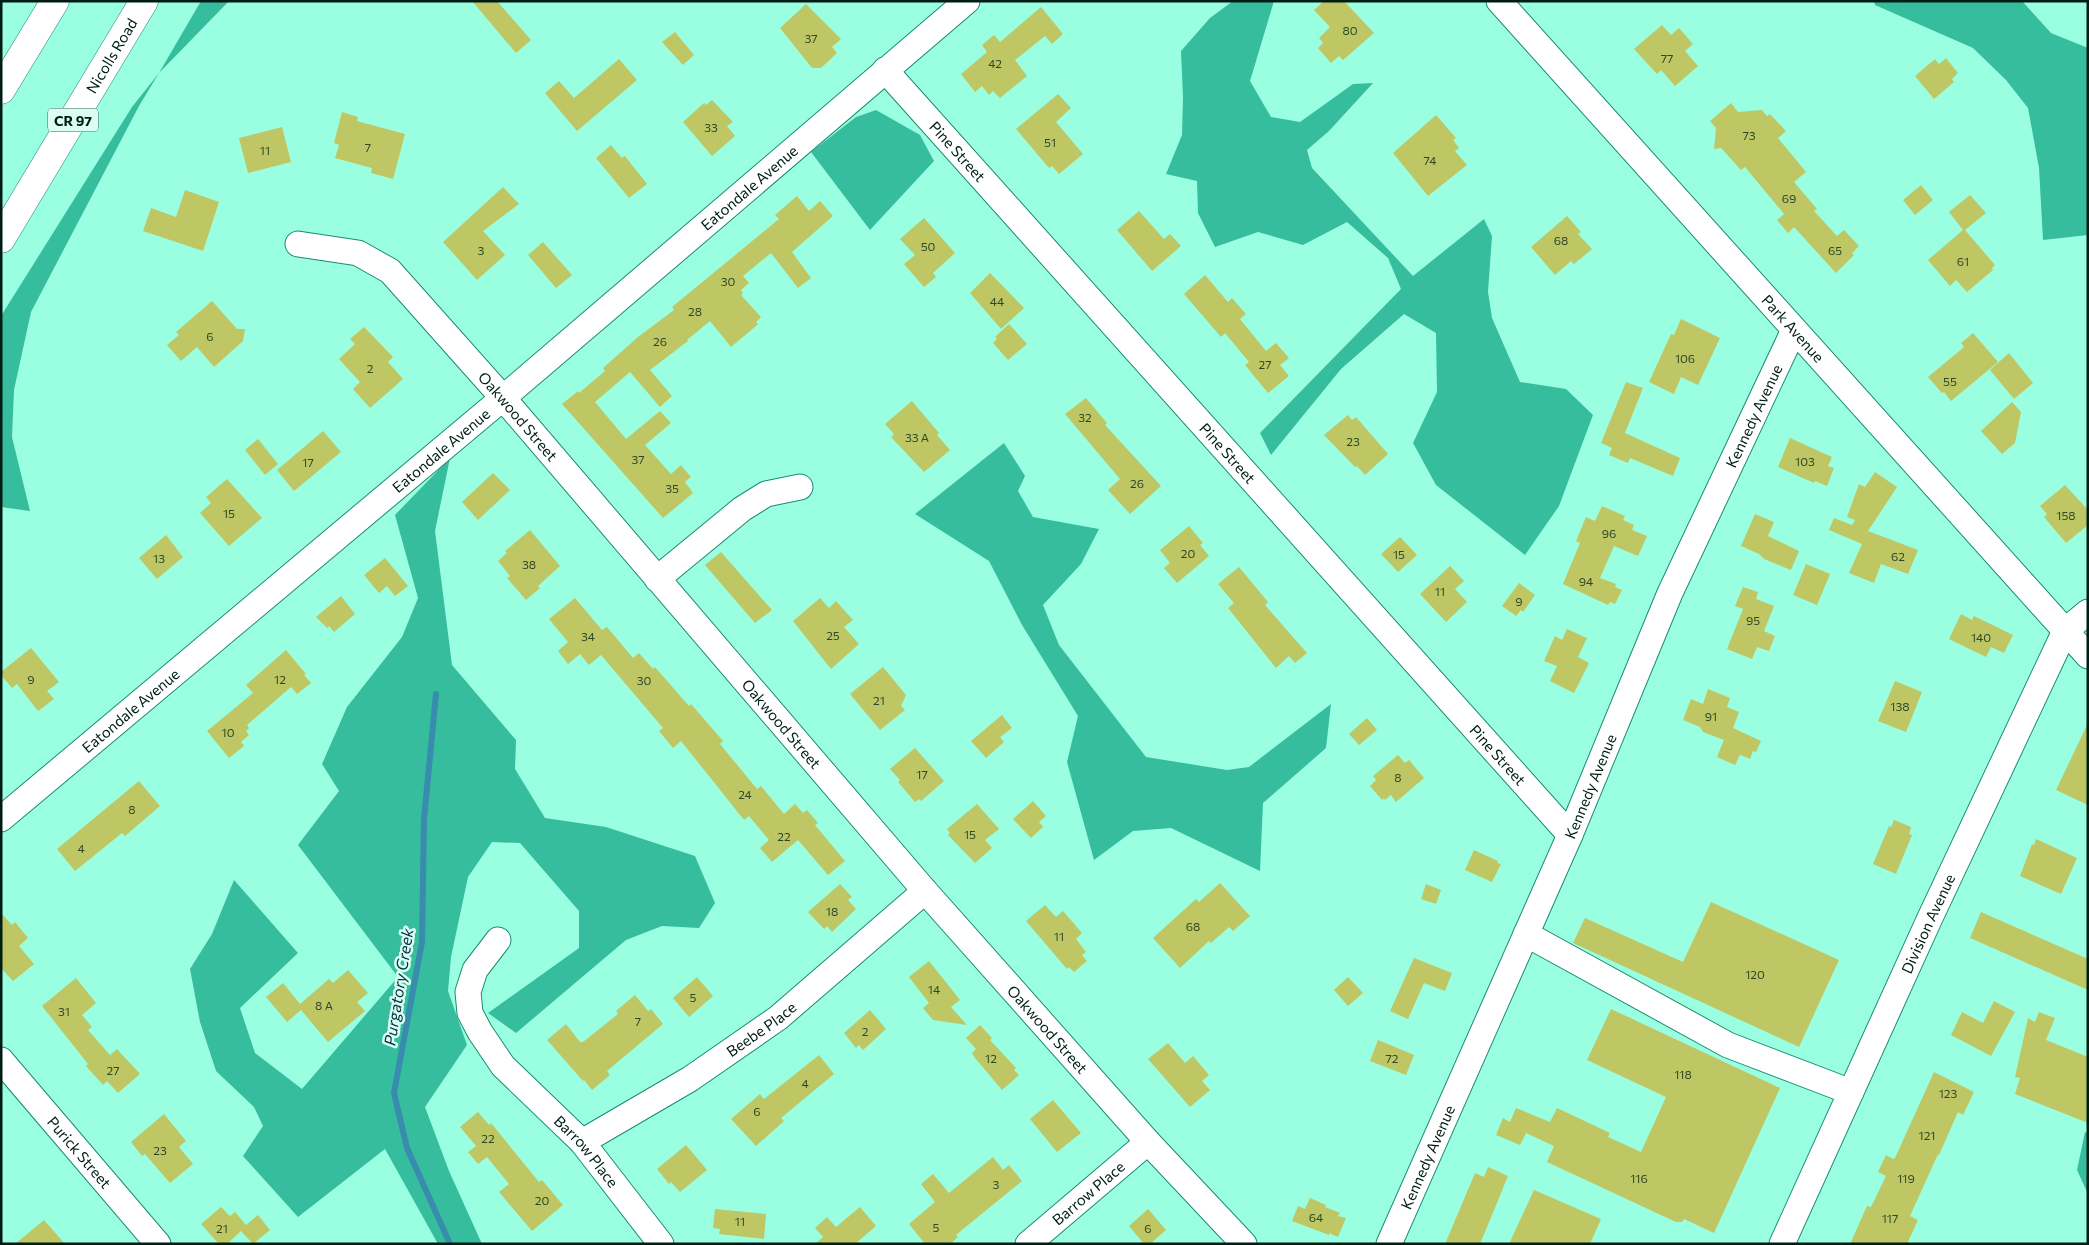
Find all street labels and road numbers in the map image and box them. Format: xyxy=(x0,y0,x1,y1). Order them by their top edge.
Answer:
street label: Nicolls Road xyxy=(82,15,141,96)
road number: CR 97 xyxy=(48,108,98,132)
street label: Pine Street xyxy=(926,117,989,185)
street label: Eatondale Avenue xyxy=(697,141,801,234)
street label: Park Avenue xyxy=(1758,291,1828,366)
street label: Kennedy Avenue xyxy=(1722,361,1786,470)
street label: Oakwood Street xyxy=(475,368,562,464)
street label: Eatondale Avenue xyxy=(388,404,493,496)
street label: Pine Street xyxy=(1196,419,1260,487)
street label: Eatondale Avenue xyxy=(78,664,183,756)
street label: Oakwood Street xyxy=(738,675,825,772)
street label: Pine Street xyxy=(1466,721,1530,789)
street label: Kennedy Avenue xyxy=(1560,731,1620,841)
street label: Division Avenue xyxy=(1897,871,1958,976)
street label: Oakwood Street xyxy=(1004,981,1092,1077)
street label: Beebe Place xyxy=(723,998,800,1060)
street label: Kennedy Avenue xyxy=(1397,1102,1458,1212)
street label: Barrow Place xyxy=(551,1111,623,1191)
street label: Purick Street xyxy=(44,1113,115,1192)
street label: Barrow Place xyxy=(1048,1157,1128,1229)

